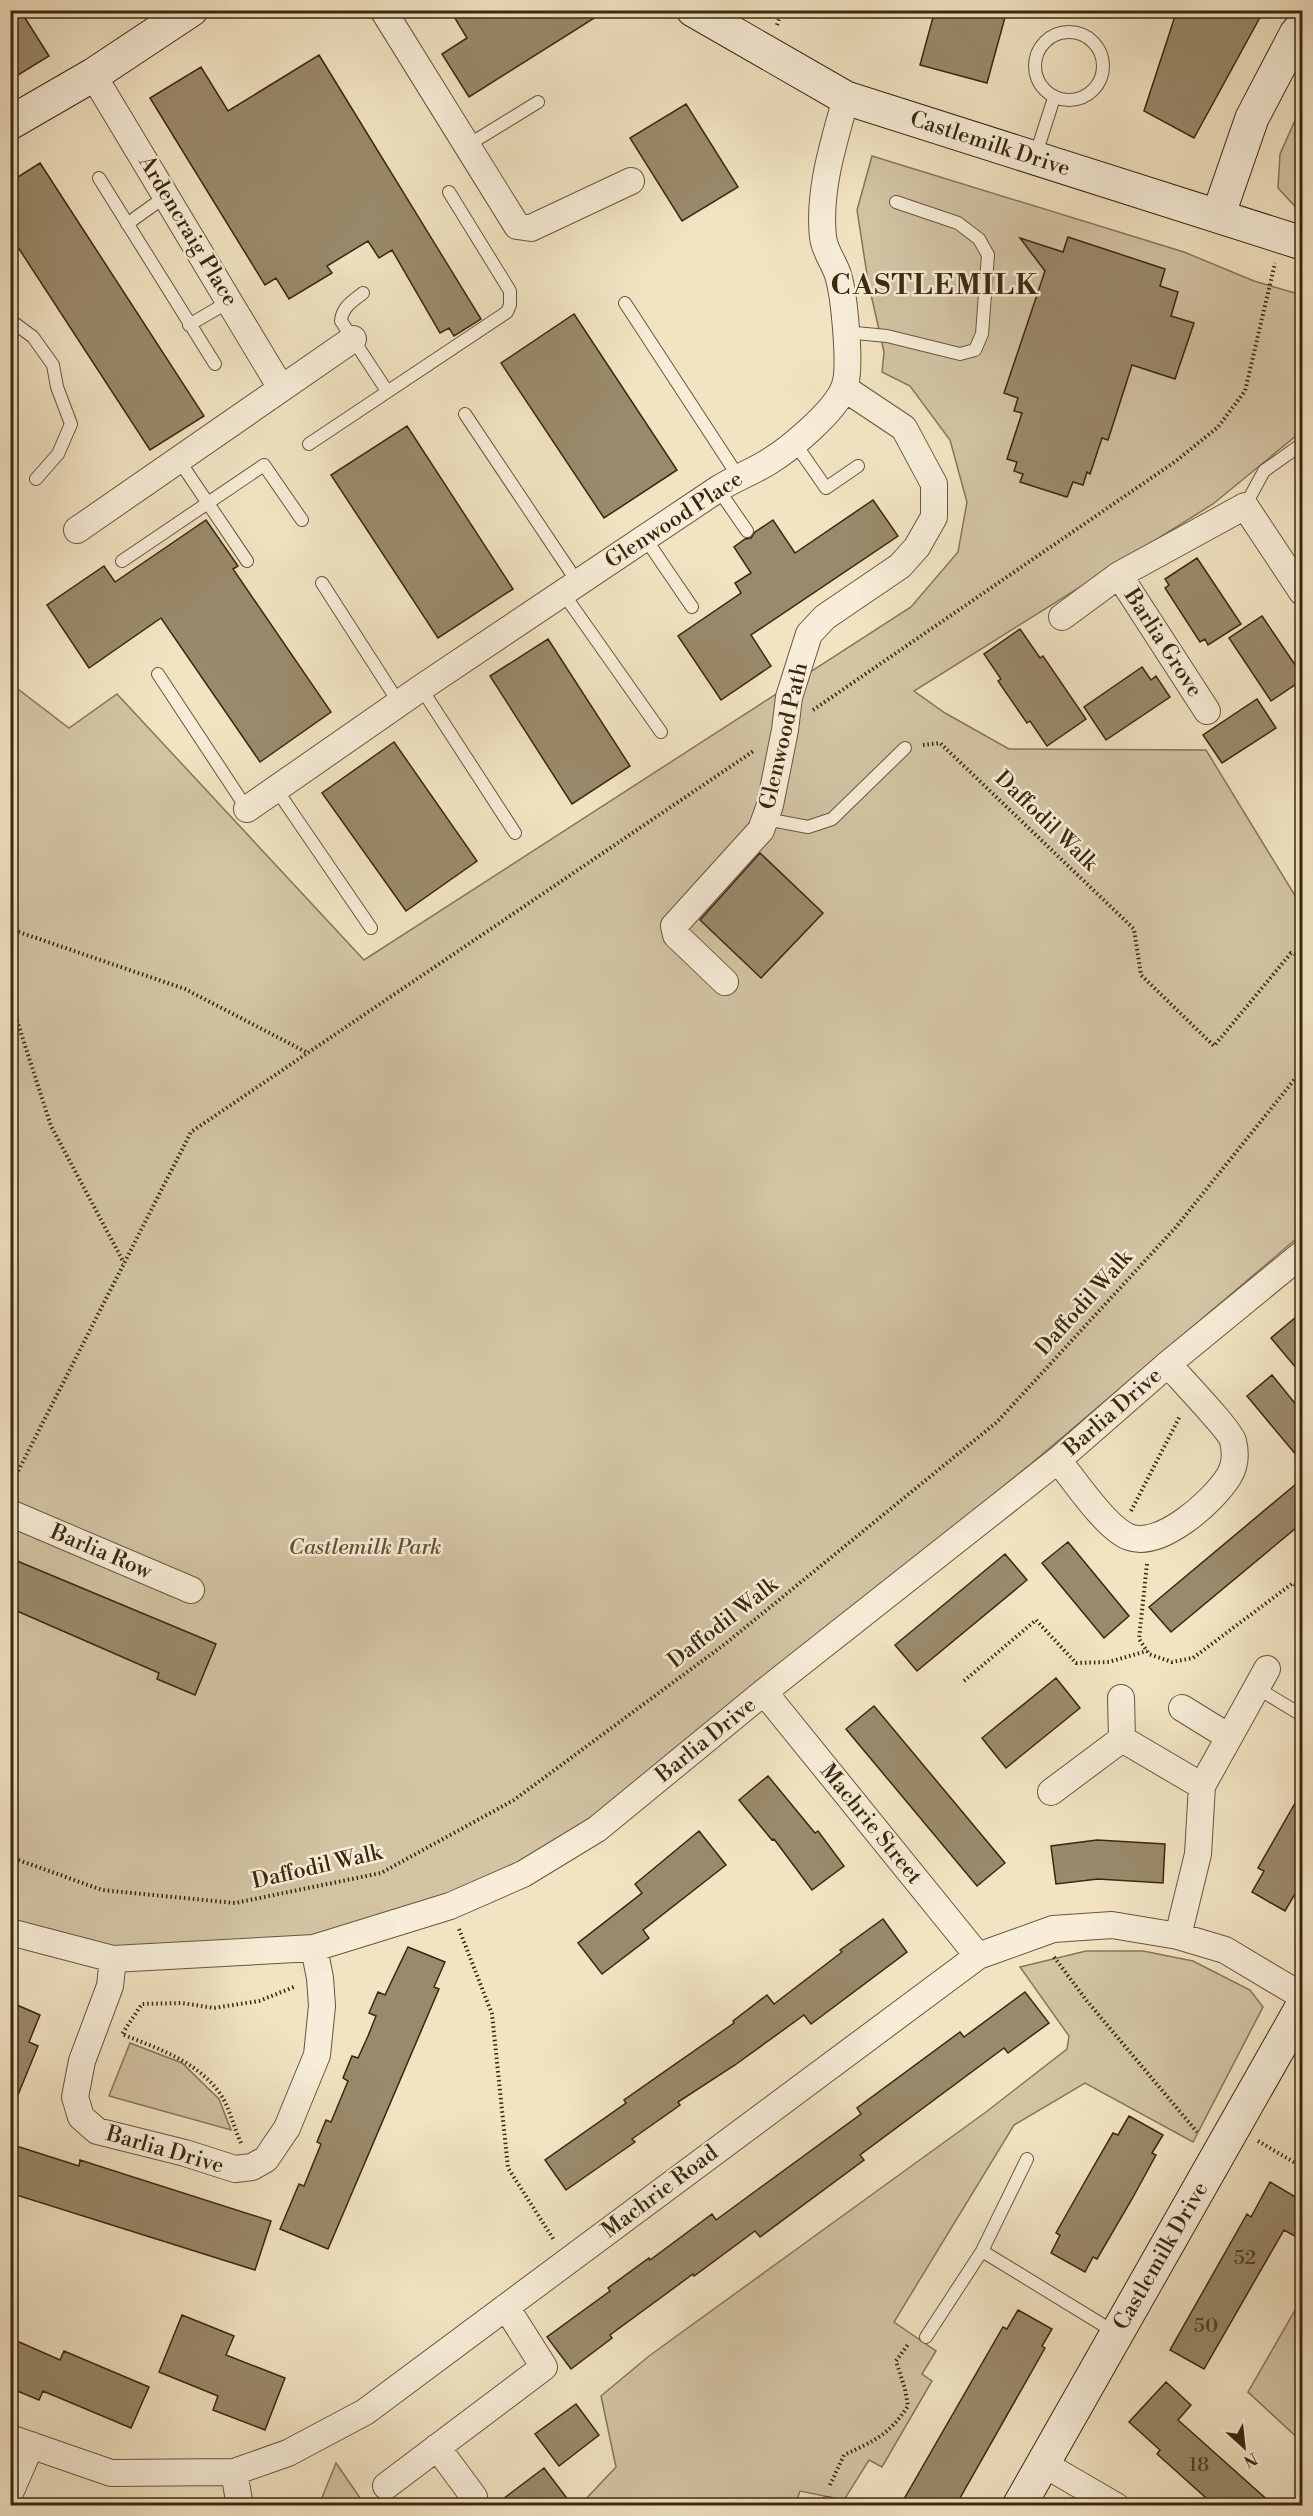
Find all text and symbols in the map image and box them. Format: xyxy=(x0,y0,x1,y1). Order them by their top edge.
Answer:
street label: Castlemilk Drive xyxy=(907,105,1073,183)
street label: Ardencraig Place xyxy=(132,150,244,311)
district label: CASTLEMILK xyxy=(831,268,1039,303)
street label: Glenwood Place xyxy=(600,466,748,574)
street label: Barlia Grove xyxy=(1117,583,1208,702)
street label: Glenwood Path xyxy=(754,660,814,812)
street label: Daffodil Walk xyxy=(989,765,1104,878)
street label: Daffodil Walk xyxy=(1030,1243,1139,1361)
street label: Barlia Drive xyxy=(1058,1362,1168,1463)
street label: Barlia Row xyxy=(45,1518,156,1586)
park label: Castlemilk Park xyxy=(288,1534,442,1561)
street label: Daffodil Walk xyxy=(662,1571,785,1675)
street label: Barlia Drive xyxy=(650,1691,762,1789)
street label: Machrie Street xyxy=(814,1758,928,1890)
street label: Daffodil Walk xyxy=(249,1839,386,1895)
street label: Barlia Drive xyxy=(102,2120,227,2180)
street label: Machrie Road xyxy=(597,2139,724,2244)
street label: Castlemilk Drive xyxy=(1108,2177,1214,2335)
house number: 52 xyxy=(1234,2246,1256,2271)
house number: 50 xyxy=(1194,2314,1218,2339)
north arrow xyxy=(1214,2417,1274,2477)
text: N xyxy=(1240,2448,1261,2471)
house number: 18 xyxy=(1189,2453,1209,2478)

